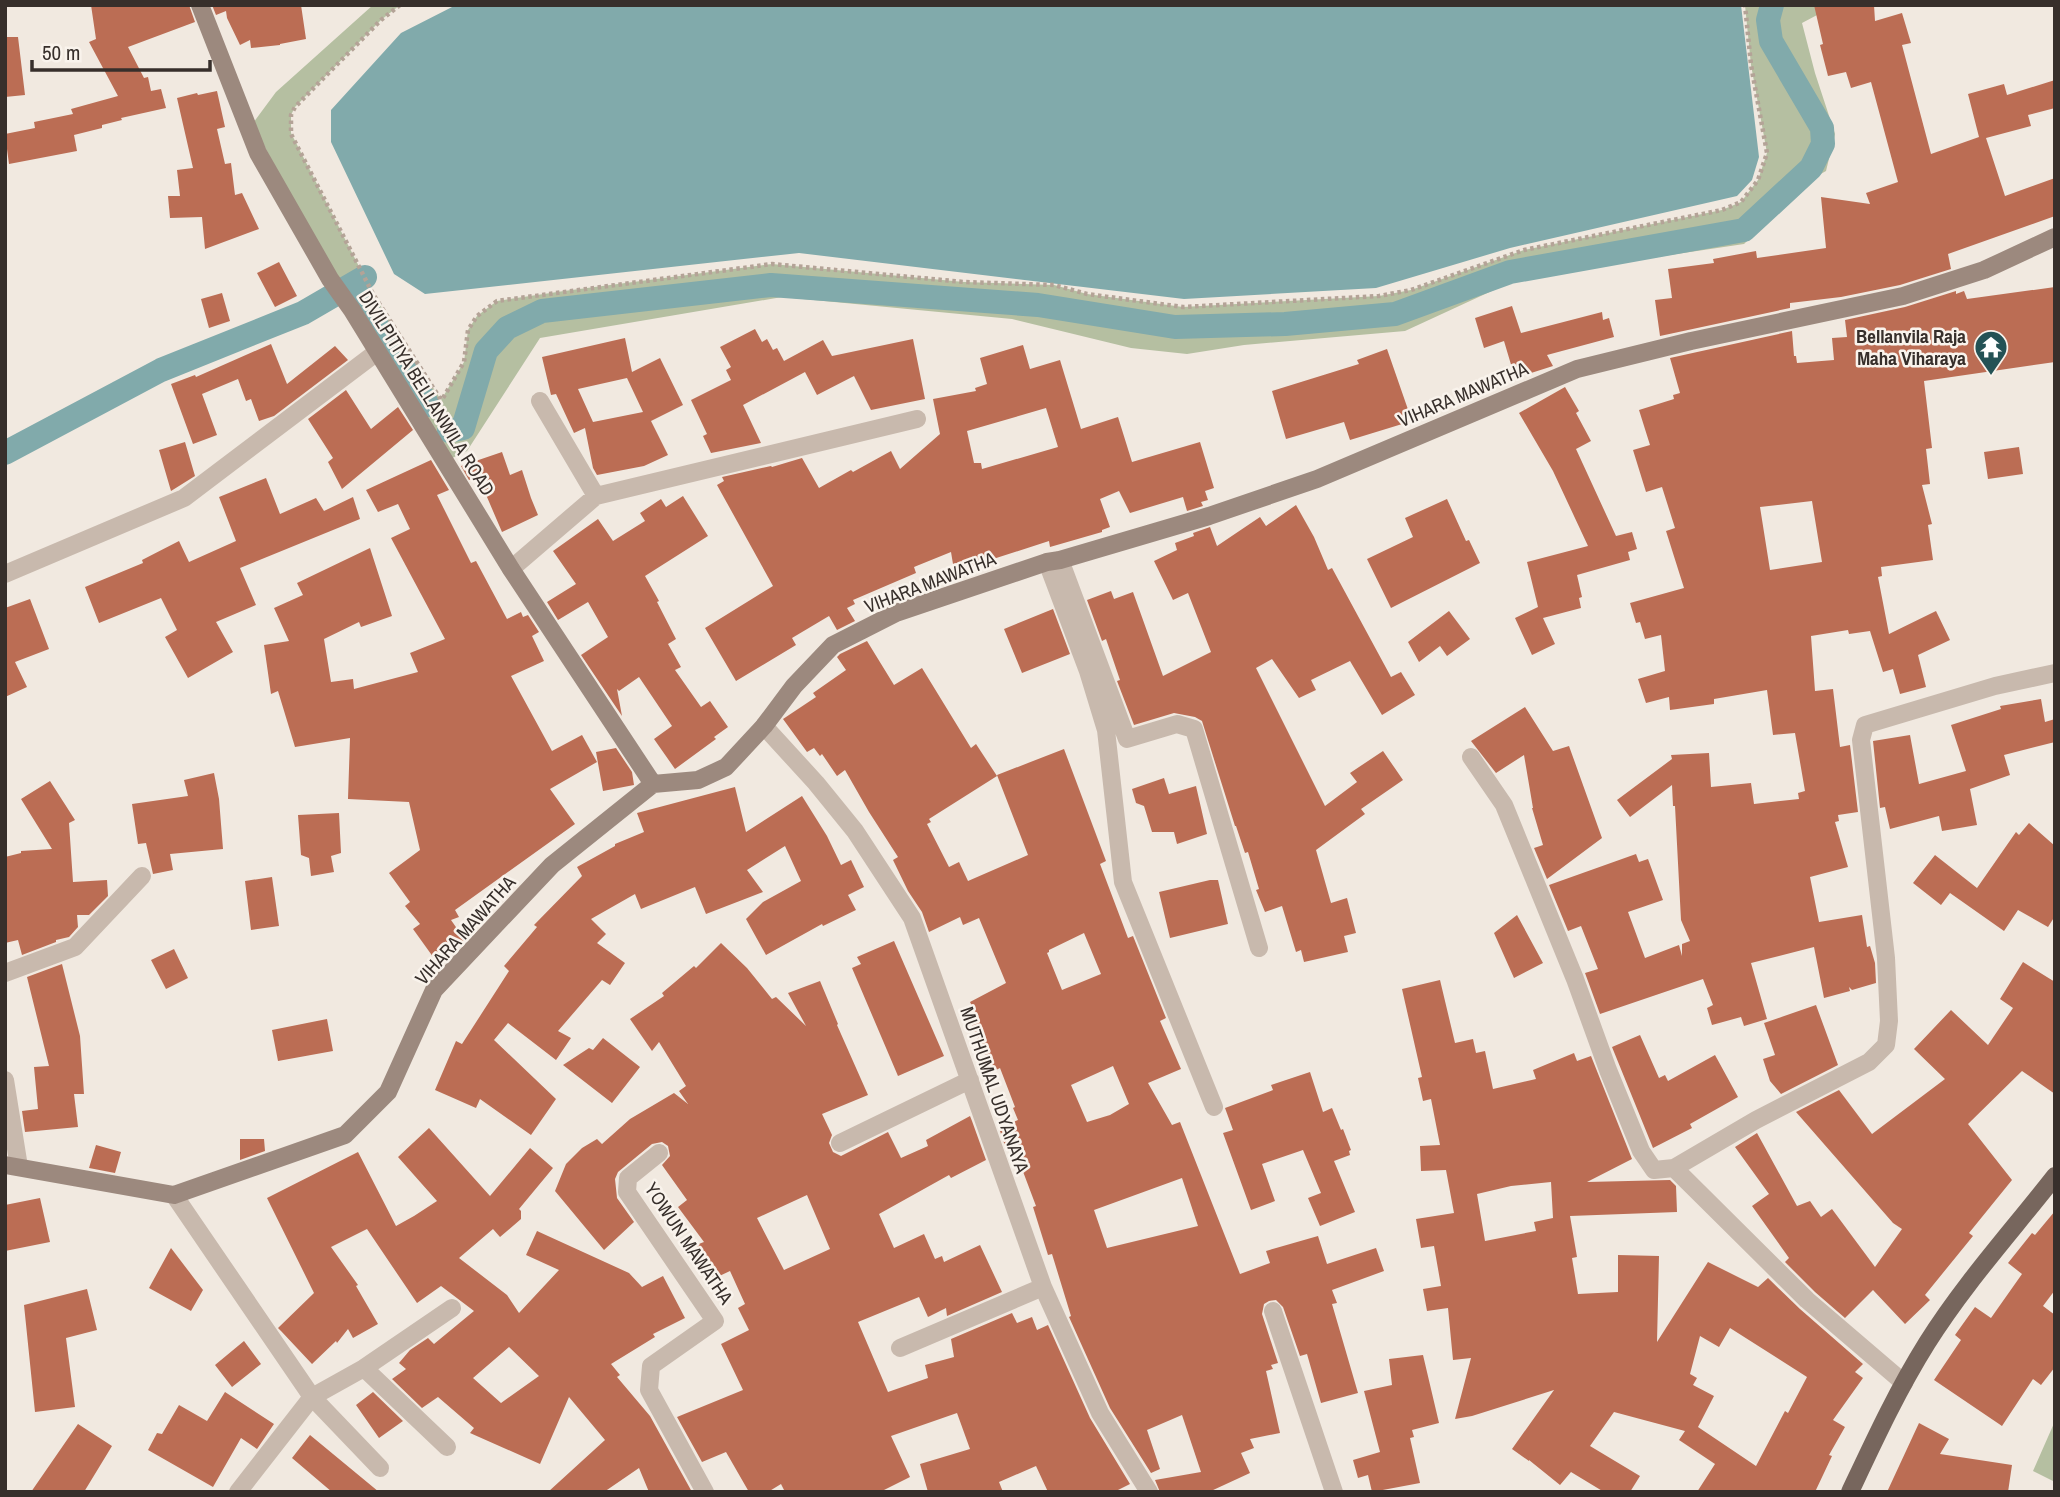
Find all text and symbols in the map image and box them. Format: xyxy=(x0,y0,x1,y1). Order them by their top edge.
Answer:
scale bar xyxy=(32,28,210,72)
text: 50 m xyxy=(42,38,80,67)
street label: DIVILPITIYA BELLANWILA ROAD xyxy=(353,286,501,500)
place label: Bellanvila Raja Maha Viharaya xyxy=(1856,323,1966,371)
temple icon: Bellanvila Raja Maha Viharaya xyxy=(1972,328,2010,377)
street label: VIHARA MAWATHA xyxy=(1394,355,1533,433)
street label: VIHARA MAWATHA xyxy=(861,545,1000,619)
street label: VIHARA MAWATHA xyxy=(409,869,522,990)
street label: MUTHUMAL UDYANAYA xyxy=(954,1003,1036,1177)
street label: YOWUN MAWATHA xyxy=(639,1177,740,1309)

